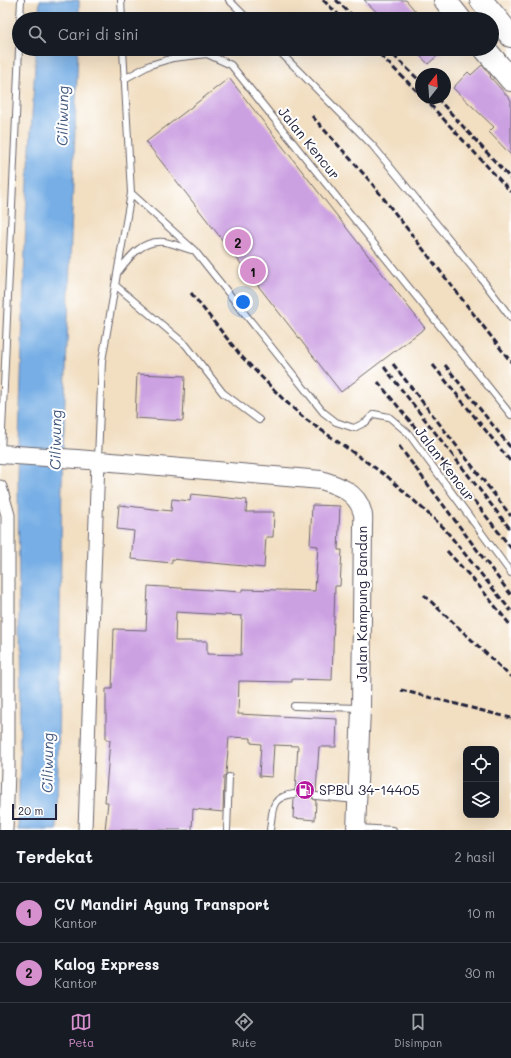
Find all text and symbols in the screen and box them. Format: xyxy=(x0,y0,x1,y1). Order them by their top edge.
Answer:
search box xyxy=(12,12,499,56)
icon: search xyxy=(26,23,48,45)
text: Cari di sini xyxy=(58,24,139,44)
north arrow xyxy=(415,68,451,104)
water label: Ciliwung xyxy=(51,85,73,146)
street label: Jalan Kencur xyxy=(274,102,345,183)
pin: 2 xyxy=(225,227,251,257)
pin: 1 xyxy=(240,256,266,286)
your location xyxy=(233,292,253,312)
water label: Ciliwung xyxy=(44,409,66,470)
street label: Jalan Kencur xyxy=(411,423,480,505)
street label: Jalan Kampung Bandan xyxy=(352,526,371,682)
water label: Ciliwung xyxy=(36,732,58,793)
map controls xyxy=(463,746,499,818)
button: locate xyxy=(463,746,499,782)
fuel station icon: SPBU 34-14405 xyxy=(294,779,316,801)
place label: SPBU 34-14405 xyxy=(319,780,420,799)
button: layers xyxy=(463,782,499,818)
scale bar xyxy=(12,802,57,821)
text: 20 m xyxy=(18,803,43,818)
text: Terdekat xyxy=(16,845,93,867)
text: 2 hasil xyxy=(455,848,495,865)
text: CV Mandiri Agung Transport xyxy=(54,894,269,914)
text: 1 xyxy=(26,904,32,921)
text: 10 m xyxy=(467,904,495,921)
text: Kantor xyxy=(54,914,97,931)
text: Kalog Express xyxy=(54,954,159,974)
text: 2 xyxy=(25,964,33,981)
text: 30 m xyxy=(465,964,495,981)
text: Kantor xyxy=(54,974,97,991)
tab: Peta xyxy=(69,1011,94,1050)
tab: Rute xyxy=(232,1011,256,1050)
tab: Disimpan xyxy=(394,1011,442,1050)

